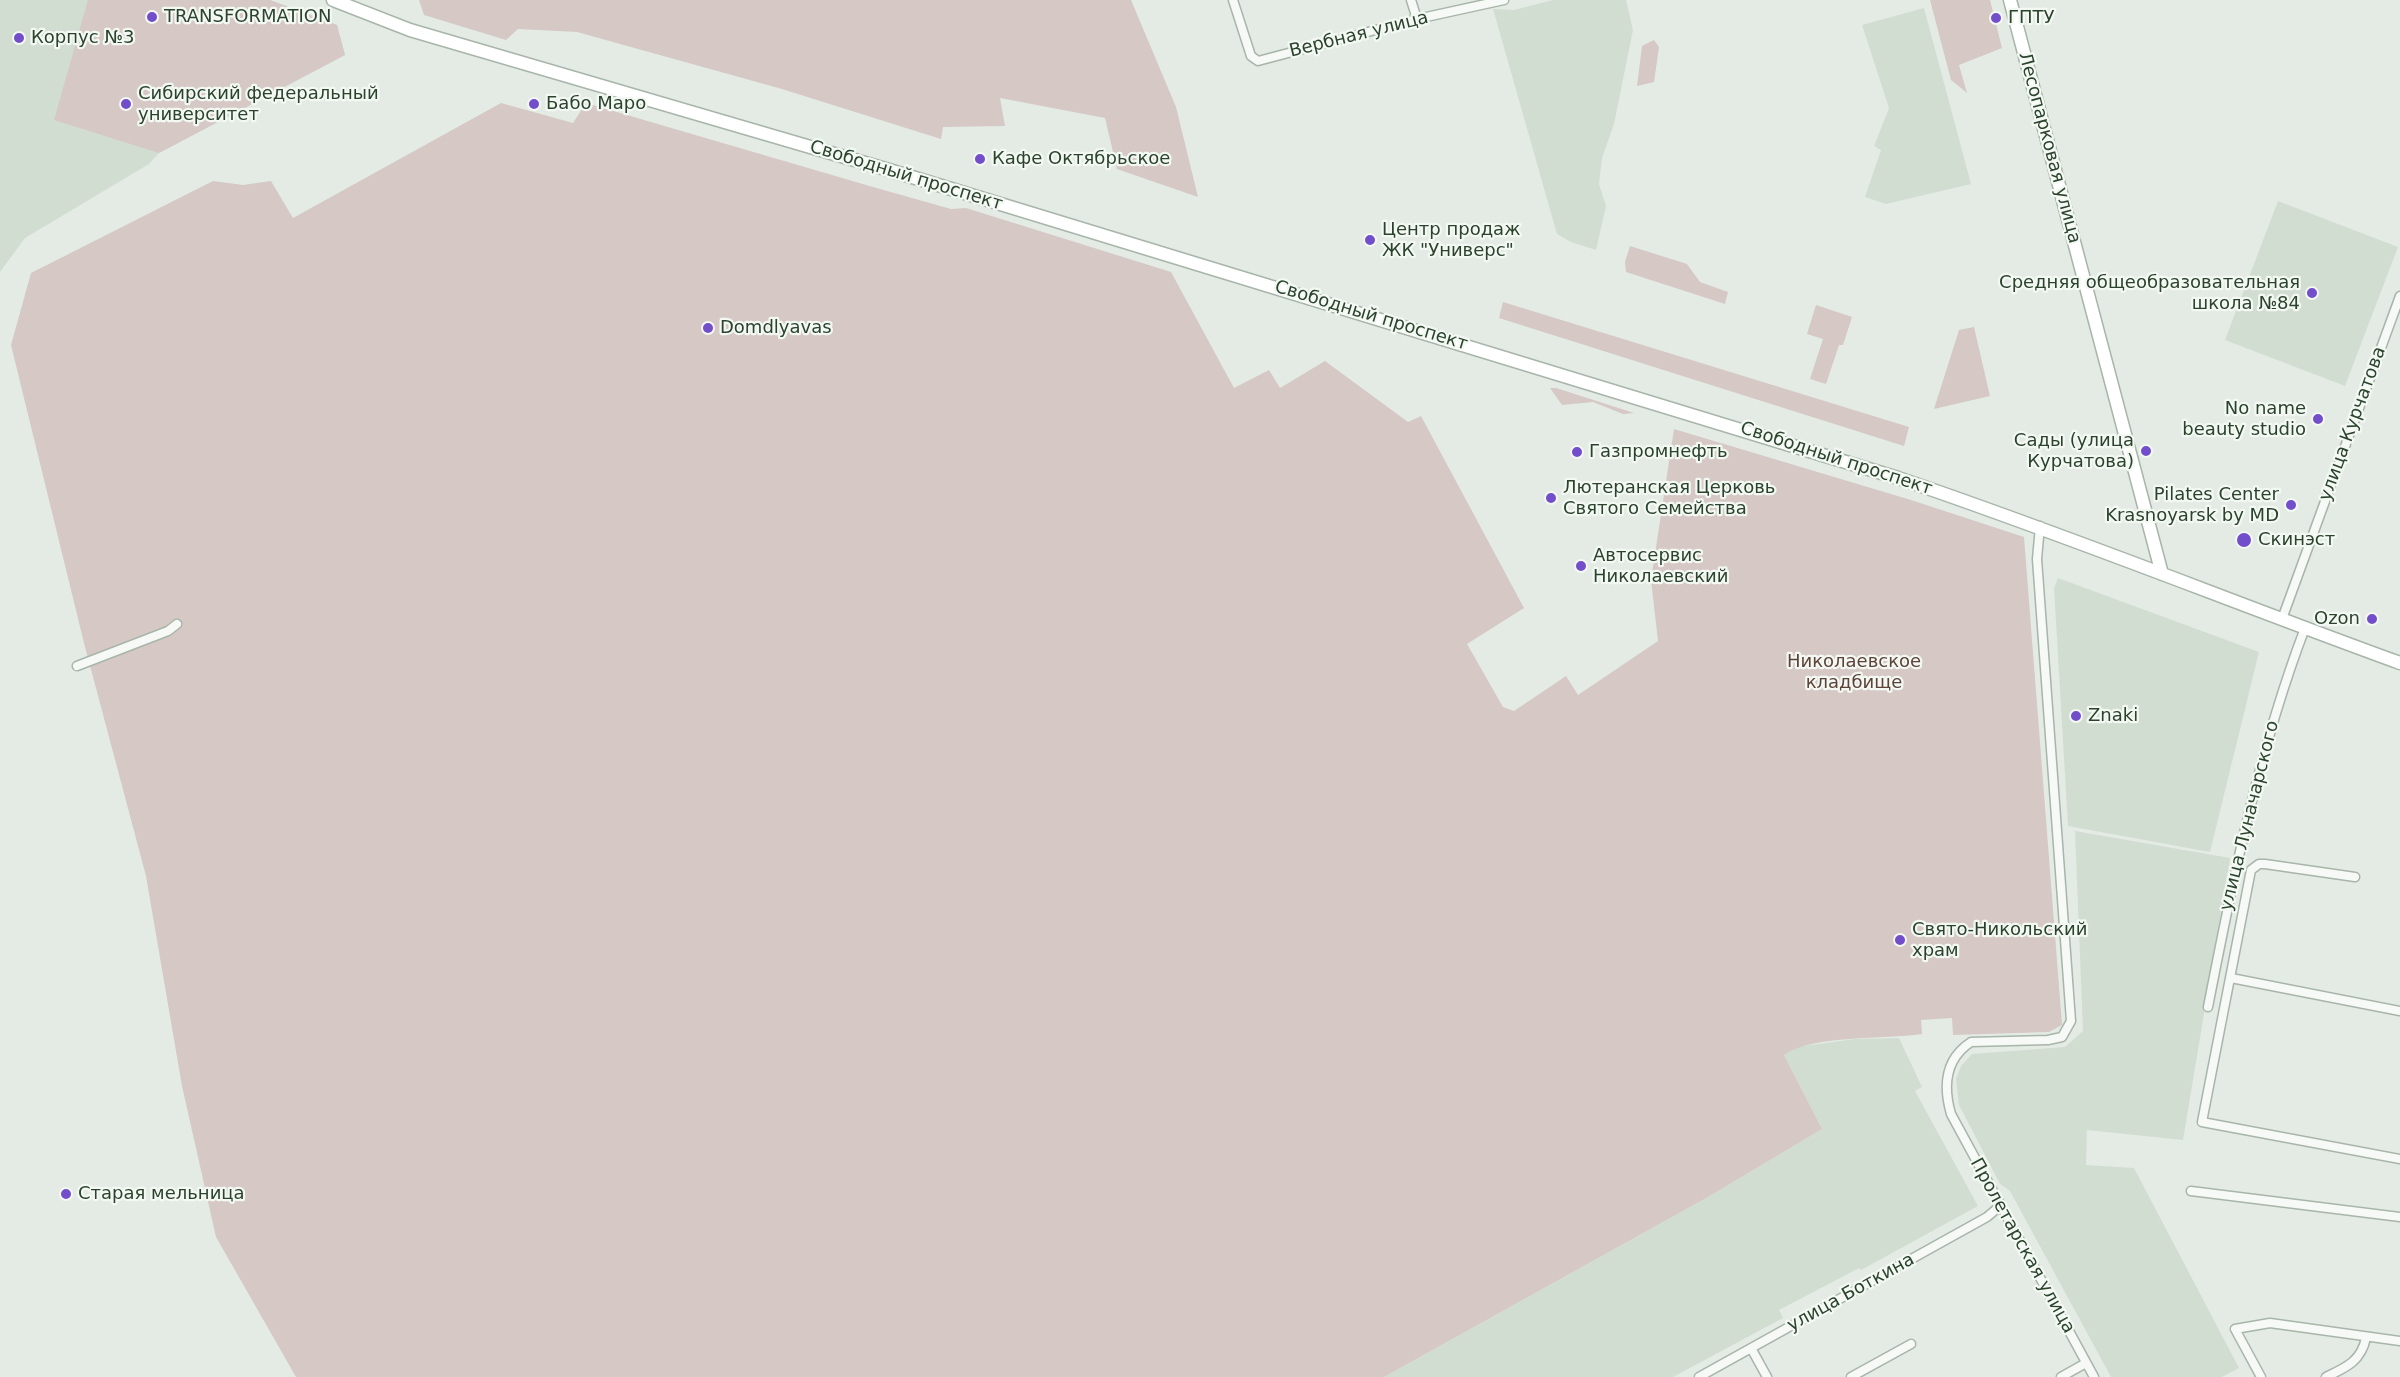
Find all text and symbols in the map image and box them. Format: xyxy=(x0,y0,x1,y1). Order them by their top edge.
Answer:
place label: TRANSFORMATION xyxy=(164,6,331,28)
street label: Вербная улица xyxy=(1287,7,1431,63)
place label: ГПТУ xyxy=(2008,7,2054,29)
marker: TRANSFORMATION xyxy=(145,10,159,24)
marker: ГПТУ xyxy=(1989,11,2003,25)
place label: Корпус №3 xyxy=(31,27,134,49)
marker: Корпус №3 xyxy=(12,31,26,45)
street label: Лесопарковая улица xyxy=(2013,50,2085,246)
place label: Сибирский федеральный университет xyxy=(138,83,379,125)
place label: Бабо Маро xyxy=(546,93,646,115)
marker: Сибирский федеральный университет xyxy=(119,97,133,111)
marker: Бабо Маро xyxy=(527,97,541,111)
street label: Свободный проспект xyxy=(807,136,1005,216)
place label: Кафе Октябрьское xyxy=(992,148,1170,170)
marker: Кафе Октябрьское xyxy=(973,152,987,166)
place label: Центр продаж ЖК "Универс" xyxy=(1382,219,1520,262)
marker: Центр продаж ЖК "Универс" xyxy=(1363,233,1377,247)
place label: Средняя общеобразовательная школа №84 xyxy=(1999,272,2300,314)
street label: Свободный проспект xyxy=(1272,276,1470,356)
marker: Средняя общеобразовательная школа №84 xyxy=(2305,286,2319,300)
place label: Domdlyavas xyxy=(720,317,832,339)
marker: Domdlyavas xyxy=(701,321,715,335)
street label: улица Курчатова xyxy=(2315,344,2391,504)
place label: No name beauty studio xyxy=(2182,398,2306,440)
marker: No name beauty studio xyxy=(2311,412,2325,426)
street label: Свободный проспект xyxy=(1737,418,1935,500)
place label: Сады (улица Курчатова) xyxy=(2014,430,2134,472)
place label: Газпромнефть xyxy=(1589,441,1728,463)
marker: Сады (улица Курчатова) xyxy=(2139,444,2153,458)
marker: Газпромнефть xyxy=(1570,445,1584,459)
place label: Лютеранская Церковь Святого Семейства xyxy=(1563,477,1775,520)
place label: Pilates Center Krasnoyarsk by MD xyxy=(2105,484,2279,526)
marker: Лютеранская Церковь Святого Семейства xyxy=(1544,491,1558,505)
marker: Pilates Center Krasnoyarsk by MD xyxy=(2284,498,2298,512)
place label: Скинэст xyxy=(2258,529,2335,551)
marker: Скинэст xyxy=(2235,531,2253,549)
place label: Автосервис Николаевский xyxy=(1593,545,1729,588)
marker: Автосервис Николаевский xyxy=(1574,559,1588,573)
place label: Ozon xyxy=(2314,608,2360,630)
marker: Ozon xyxy=(2365,612,2379,626)
park label: Николаевское кладбище xyxy=(1787,651,1921,694)
place label: Znaki xyxy=(2088,705,2138,727)
marker: Znaki xyxy=(2069,709,2083,723)
street label: улица Луначарского xyxy=(2216,719,2284,913)
place label: Свято-Никольский храм xyxy=(1912,919,2087,962)
marker: Свято-Никольский храм xyxy=(1893,933,1907,947)
street label: Пролетарская улица xyxy=(1965,1155,2079,1337)
place label: Старая мельница xyxy=(78,1183,245,1205)
marker: Старая мельница xyxy=(59,1187,73,1201)
street label: улица Боткина xyxy=(1784,1249,1918,1337)

